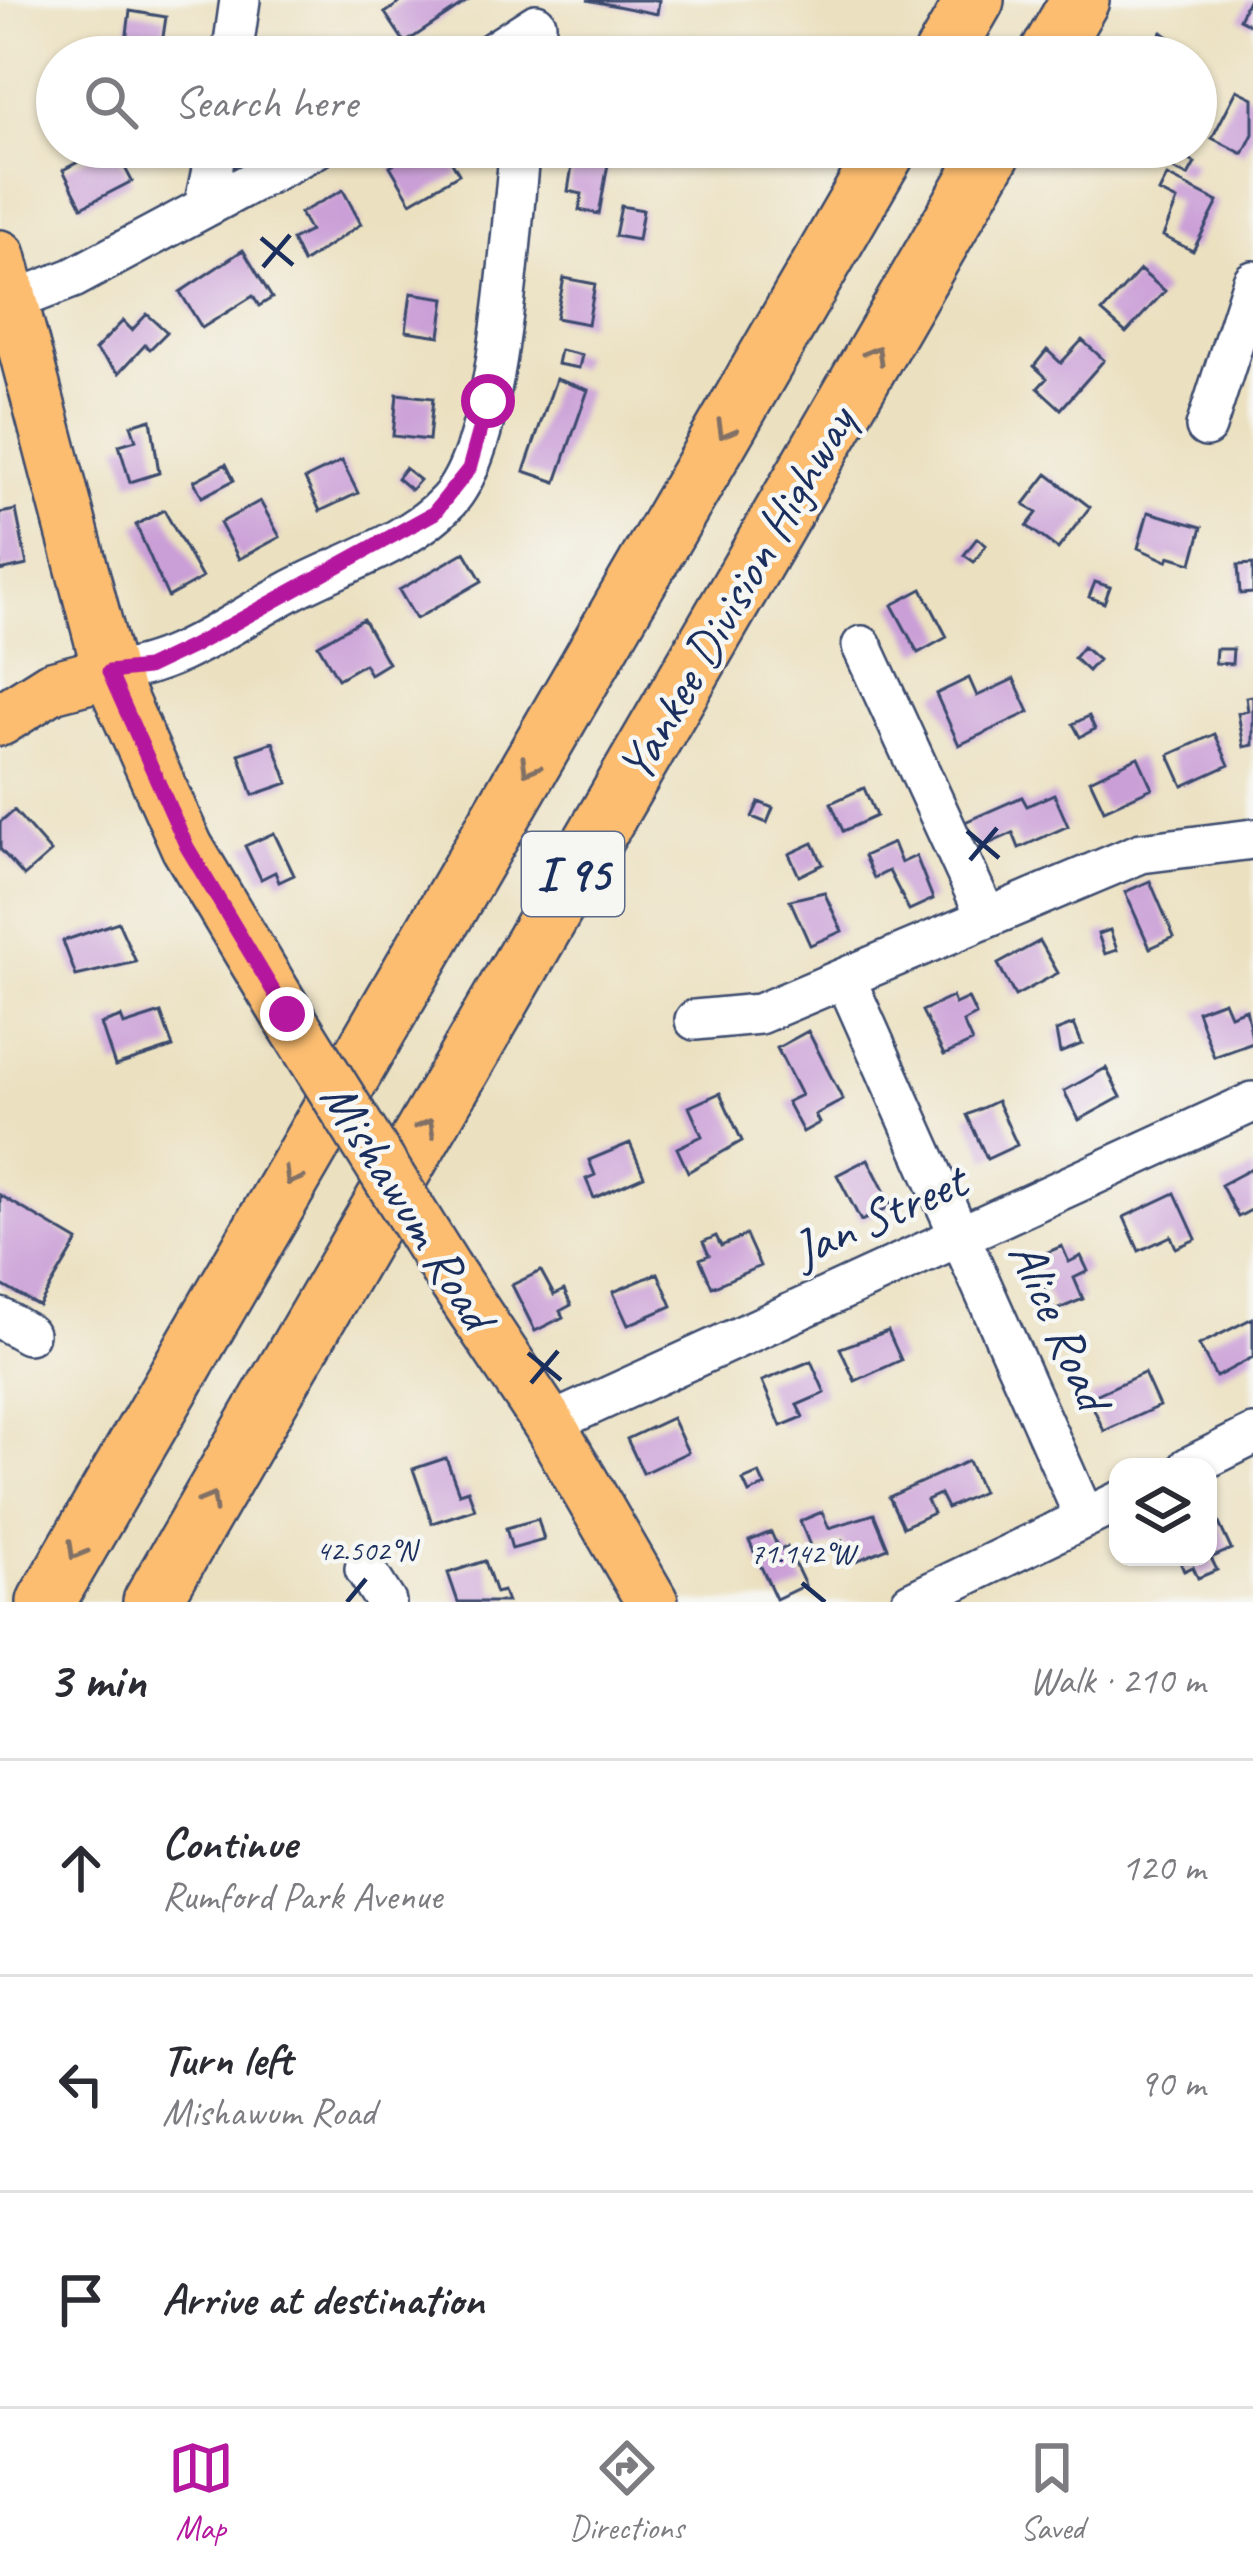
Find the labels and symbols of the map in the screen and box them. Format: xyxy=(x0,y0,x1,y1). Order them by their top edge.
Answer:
one-way arrow xyxy=(861,345,884,367)
route start xyxy=(461,374,515,428)
street label: Yankee Division Highway xyxy=(603,391,872,793)
one-way arrow xyxy=(716,417,739,439)
one-way arrow xyxy=(521,754,544,776)
road number: I 95 xyxy=(522,832,624,916)
route end xyxy=(260,987,314,1041)
street label: Mishawum Road xyxy=(307,1070,513,1347)
one-way arrow xyxy=(412,1118,435,1140)
street label: Jan Street xyxy=(780,1147,980,1283)
one-way arrow xyxy=(283,1165,306,1186)
street label: Alice Road xyxy=(995,1231,1128,1426)
one-way arrow xyxy=(196,1492,219,1514)
text: 42.502°N xyxy=(316,1531,421,1569)
text: 71.142°W xyxy=(750,1534,859,1572)
one-way arrow xyxy=(67,1538,90,1560)

